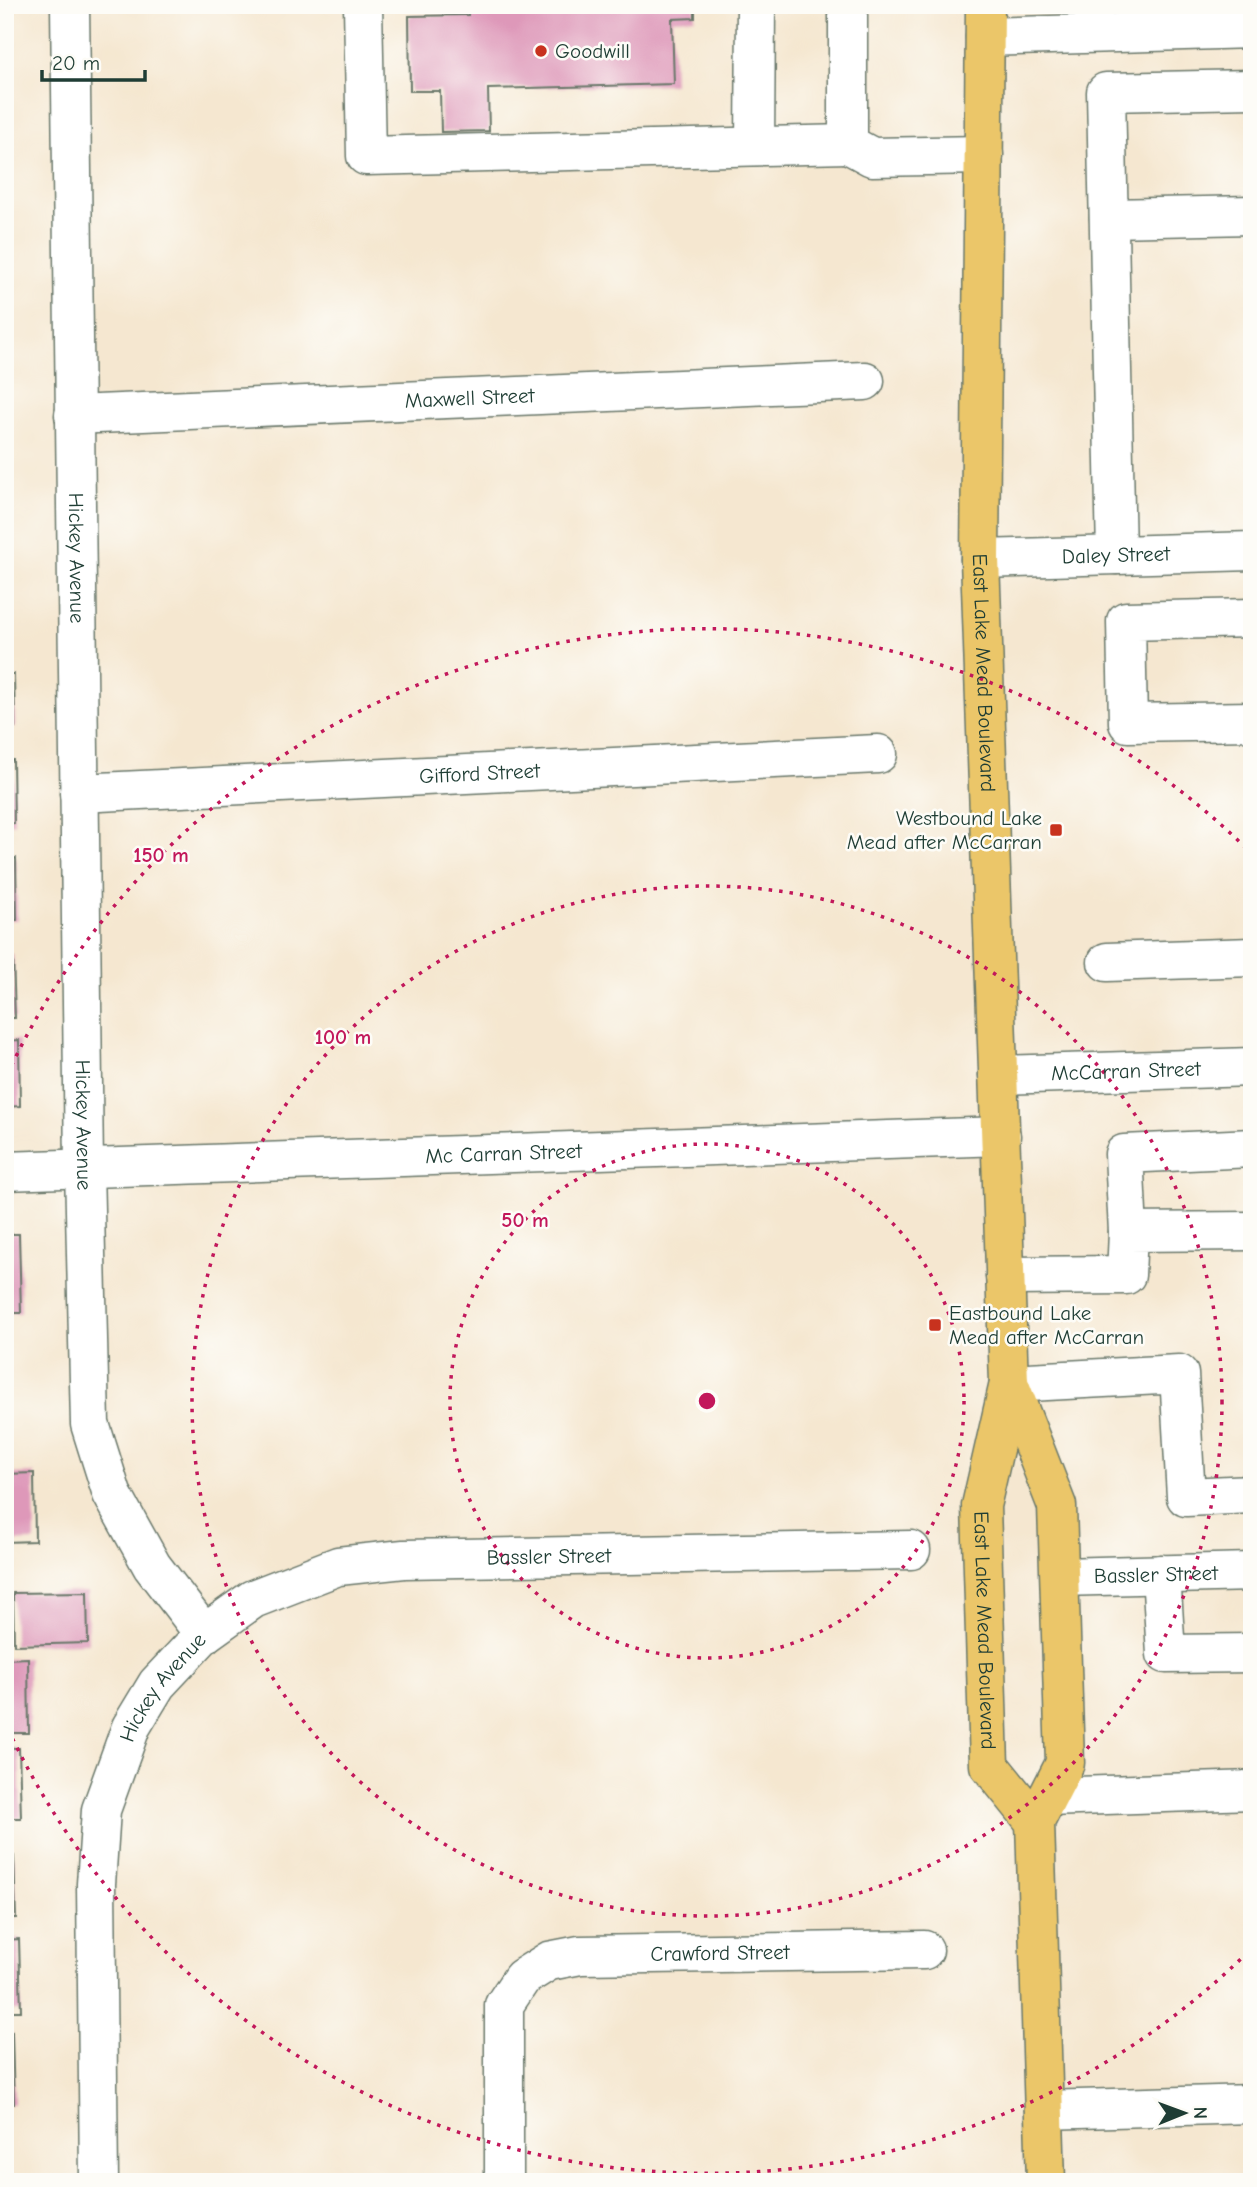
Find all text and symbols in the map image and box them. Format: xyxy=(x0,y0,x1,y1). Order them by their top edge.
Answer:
scale bar xyxy=(42,38,145,82)
place label: Goodwill xyxy=(555,39,630,63)
marker: Goodwill xyxy=(533,43,549,59)
text: 20 m xyxy=(52,51,100,75)
street label: Maxwell Street xyxy=(404,383,536,413)
street label: Hickey Avenue xyxy=(64,492,89,623)
street label: Daley Street xyxy=(1061,541,1171,569)
street label: East Lake Mead Boulevard xyxy=(968,553,1000,793)
street label: Gifford Street xyxy=(419,758,541,788)
place label: Westbound Lake Mead after McCarran xyxy=(847,806,1042,854)
marker: Westbound Lake Mead after McCarran xyxy=(1048,822,1064,838)
text: 150 m xyxy=(133,843,189,867)
text: 100 m xyxy=(315,1025,371,1049)
street label: McCarran Street xyxy=(1051,1057,1202,1085)
street label: Hickey Avenue xyxy=(71,1059,97,1191)
street label: Mc Carran Street xyxy=(425,1139,584,1168)
text: 50 m xyxy=(501,1208,549,1232)
place label: Eastbound Lake Mead after McCarran xyxy=(949,1301,1144,1349)
marker: Eastbound Lake Mead after McCarran xyxy=(927,1317,943,1333)
centre of rings xyxy=(695,1389,719,1413)
street label: East Lake Mead Boulevard xyxy=(969,1511,1001,1750)
street label: Bassler Street xyxy=(486,1543,612,1570)
street label: Bassler Street xyxy=(1093,1561,1220,1588)
street label: Hickey Avenue xyxy=(115,1628,211,1745)
street label: Crawford Street xyxy=(650,1940,791,1966)
north arrow xyxy=(1148,2078,1218,2148)
text: N xyxy=(1189,2106,1211,2119)

